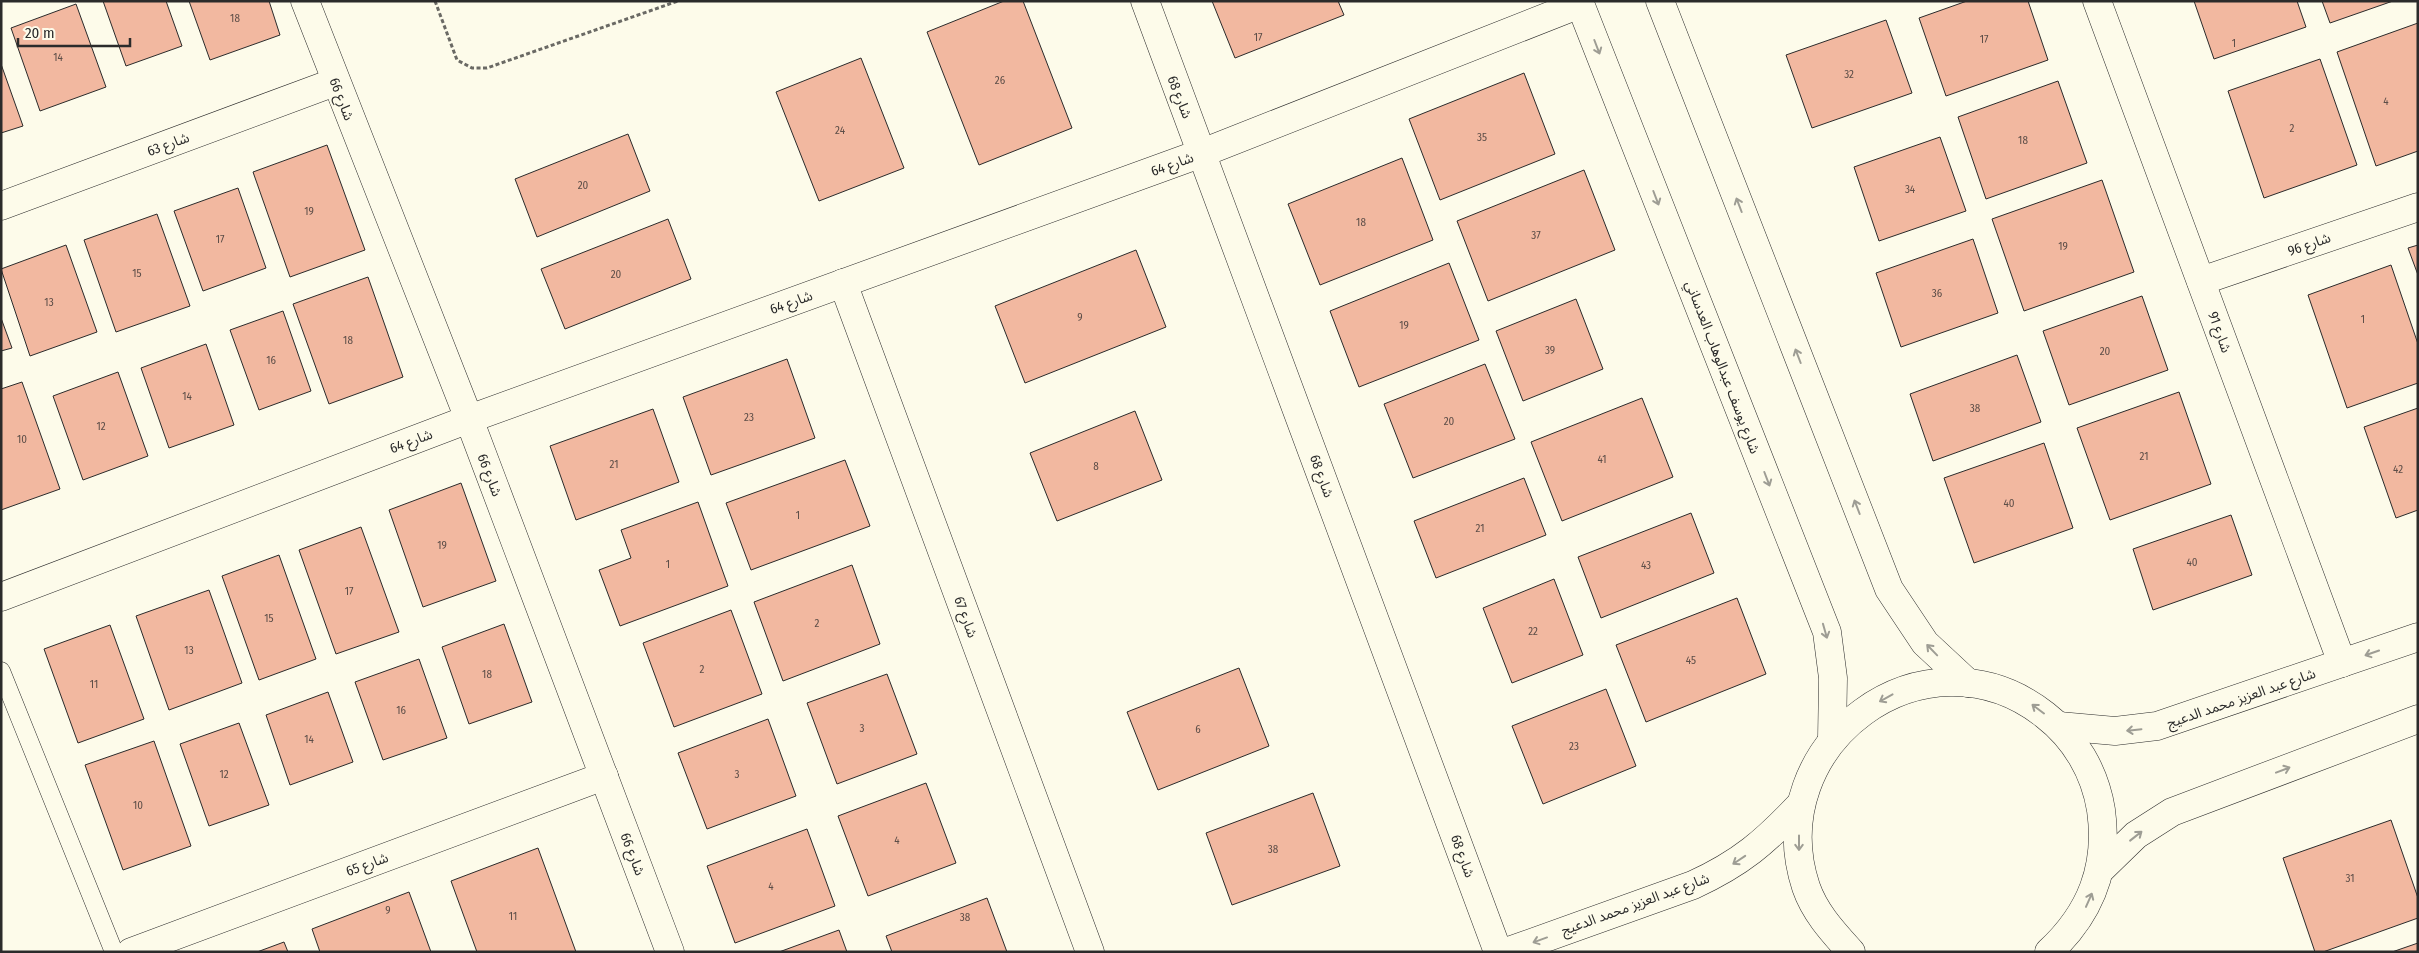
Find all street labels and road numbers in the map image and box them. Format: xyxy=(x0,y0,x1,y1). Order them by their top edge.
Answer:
street label: شارع 68 xyxy=(1162,73,1195,122)
street label: شارع 66 xyxy=(324,75,357,124)
street label: شارع 63 xyxy=(145,129,192,162)
street label: شارع 64 xyxy=(1148,149,1197,182)
street label: شارع 96 xyxy=(2285,229,2334,262)
street label: شارع يوسف عبدالوهاب العدساني xyxy=(1680,278,1763,457)
street label: شارع 64 xyxy=(767,287,816,320)
street label: شارع 91 xyxy=(2202,309,2235,356)
street label: شارع 64 xyxy=(387,426,436,459)
street label: شارع 66 xyxy=(472,451,505,500)
street label: شارع 68 xyxy=(1304,452,1337,501)
street label: شارع 67 xyxy=(948,594,981,641)
street label: شارع عبد العزيز محمد الدعيج xyxy=(2164,665,2319,734)
street label: شارع 66 xyxy=(615,830,648,879)
street label: شارع 68 xyxy=(1445,832,1478,881)
street label: شارع 65 xyxy=(344,849,391,882)
street label: شارع عبد العزيز محمد الدعيج xyxy=(1559,870,1712,941)

